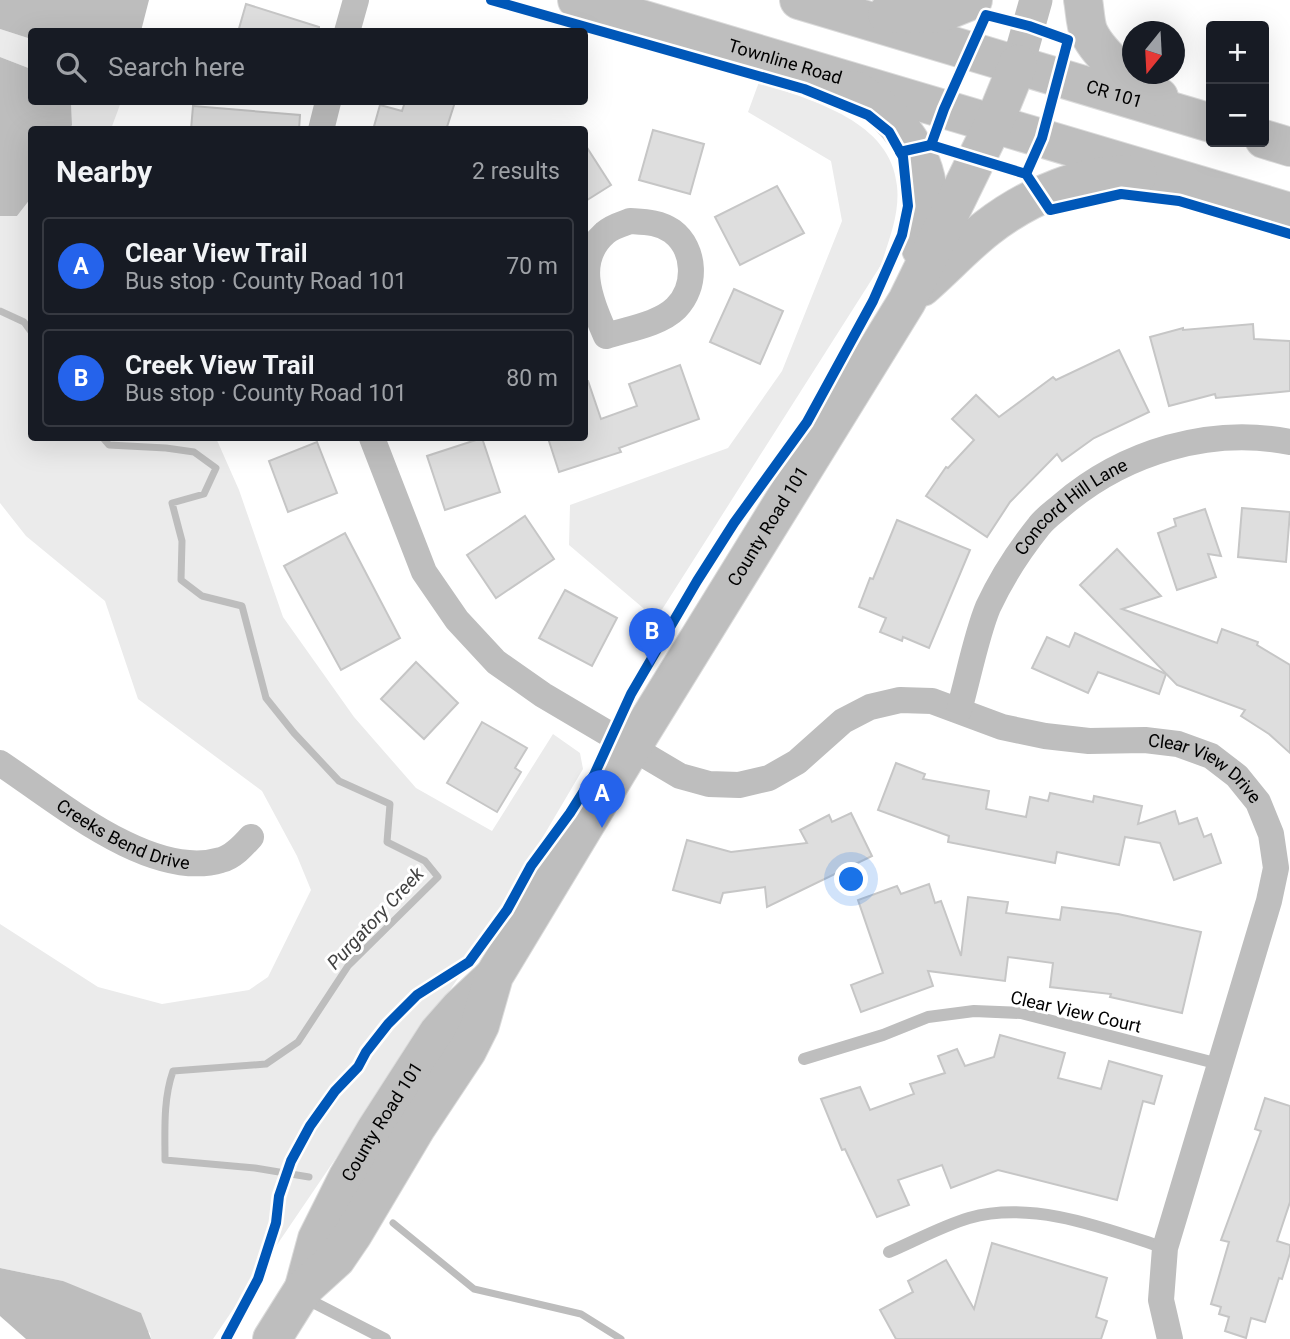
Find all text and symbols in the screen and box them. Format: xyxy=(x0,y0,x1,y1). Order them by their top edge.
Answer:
north arrow xyxy=(1122,21,1185,84)
map controls xyxy=(1206,21,1269,147)
button: + xyxy=(1206,21,1269,84)
search box xyxy=(28,28,588,105)
street label: Townline Road xyxy=(726,35,845,88)
icon: search xyxy=(52,48,90,86)
text: Search here xyxy=(108,52,245,82)
street label: CR 101 xyxy=(1084,75,1145,112)
button: − xyxy=(1206,84,1269,147)
text: Nearby xyxy=(56,154,152,189)
text: 2 results xyxy=(472,158,560,185)
text: Clear View Trail xyxy=(125,238,308,268)
text: A xyxy=(73,253,89,280)
text: 70 m xyxy=(506,253,558,280)
text: Bus stop · County Road 101 xyxy=(125,268,407,295)
text: Creek View Trail xyxy=(125,350,315,380)
text: B xyxy=(74,365,88,392)
text: 80 m xyxy=(506,365,558,392)
text: Bus stop · County Road 101 xyxy=(125,380,407,407)
street label: Concord Hill Lane xyxy=(1010,454,1131,559)
street label: County Road 101 xyxy=(723,462,813,590)
pin: B xyxy=(629,608,675,666)
street label: Clear View Drive xyxy=(1147,729,1266,807)
pin: A xyxy=(579,770,625,828)
street label: Creeks Bend Drive xyxy=(53,795,191,873)
water label: Purgatory Creek xyxy=(322,862,429,974)
your location xyxy=(834,862,868,896)
street label: Clear View Court xyxy=(1009,986,1144,1037)
street label: County Road 101 xyxy=(337,1058,427,1185)

